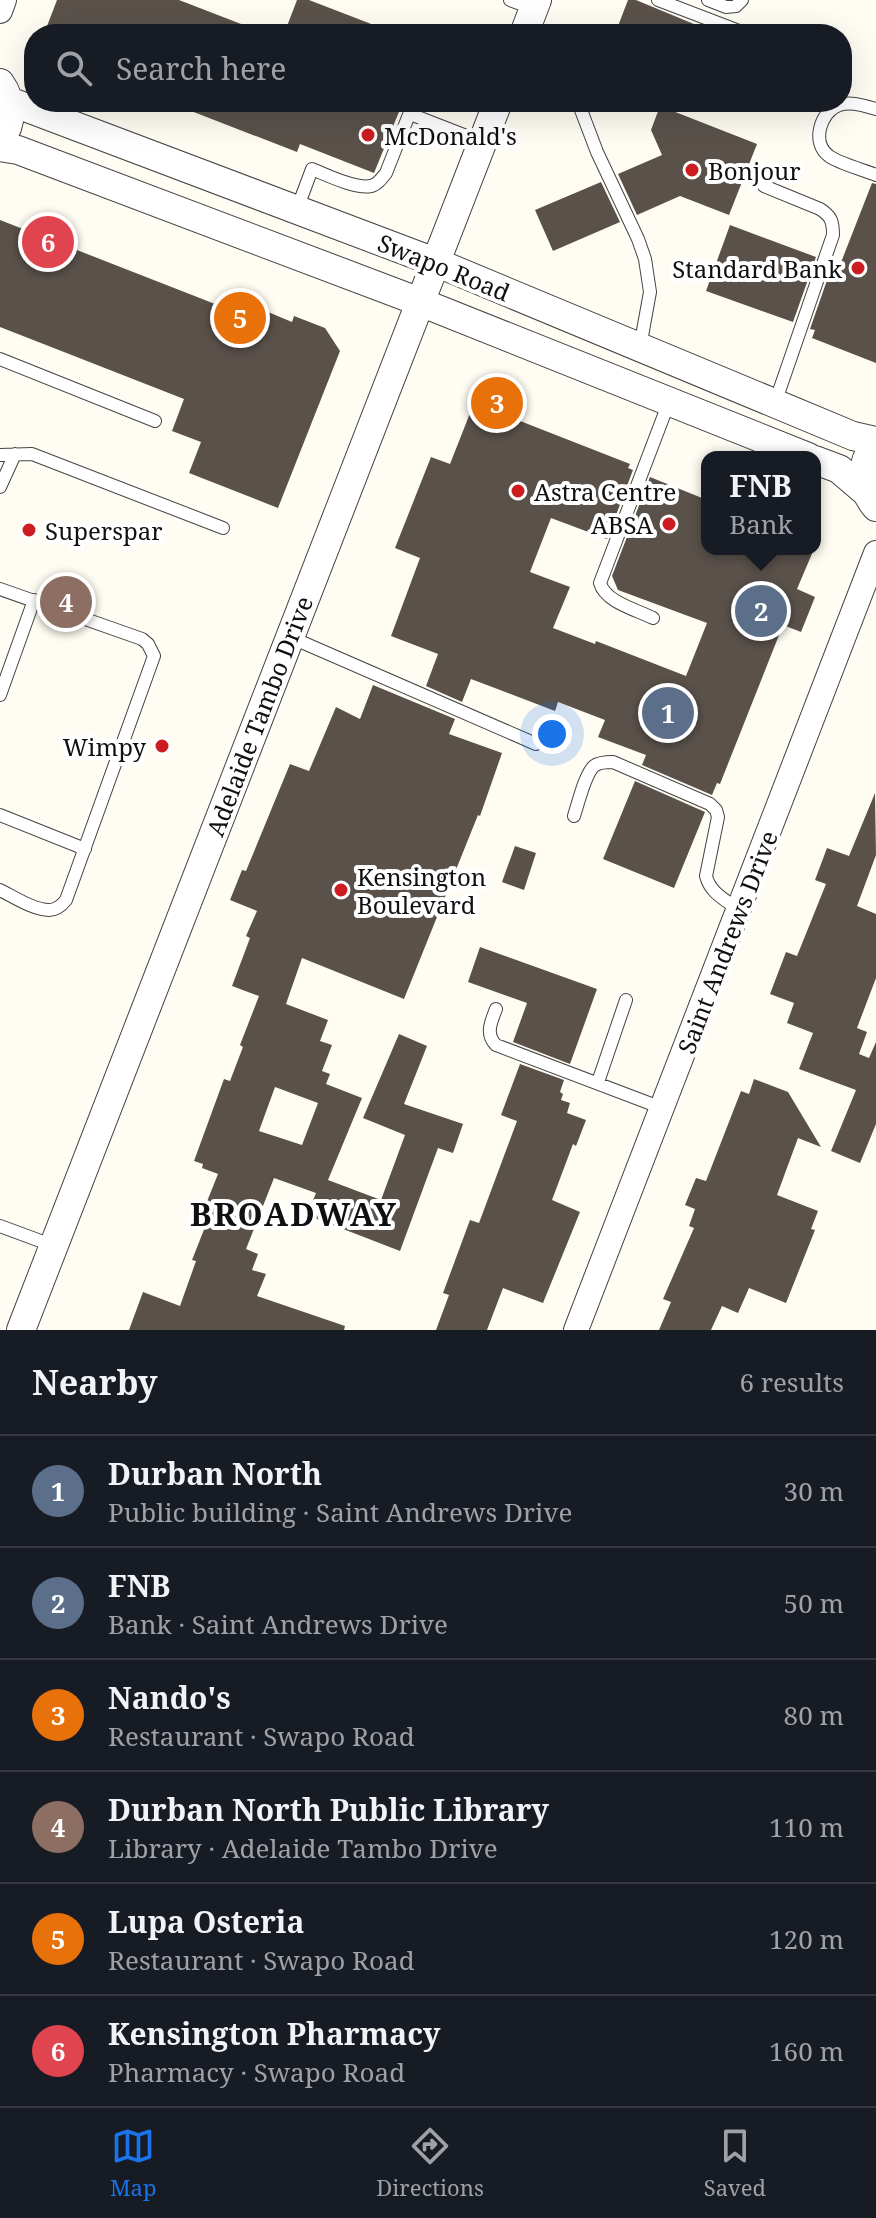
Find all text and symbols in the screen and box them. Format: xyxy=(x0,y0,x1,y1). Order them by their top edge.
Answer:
search box xyxy=(24,24,852,112)
icon: search xyxy=(52,46,96,90)
text: Search here xyxy=(116,48,286,89)
place label: McDonald's xyxy=(384,119,517,152)
marker: McDonald's xyxy=(359,126,377,144)
place label: Bonjour xyxy=(708,154,801,187)
marker: Bonjour xyxy=(683,161,701,179)
pin: 6 xyxy=(22,212,74,272)
street label: Swapo Road xyxy=(373,226,515,309)
place label: Standard Bank xyxy=(672,252,843,285)
marker: Standard Bank xyxy=(849,259,867,277)
pin: 5 xyxy=(214,288,266,348)
pin: 3 xyxy=(471,373,523,433)
popup xyxy=(701,451,821,555)
text: FNB xyxy=(729,465,792,506)
place label: Astra Centre xyxy=(534,475,676,508)
marker: Astra Centre xyxy=(509,482,527,500)
text: Bank xyxy=(729,506,793,542)
place label: ABSA xyxy=(591,508,653,541)
place label: Superspar xyxy=(45,514,163,547)
marker: ABSA xyxy=(660,515,678,533)
marker: Superspar xyxy=(20,521,38,539)
pin: 4 xyxy=(40,572,92,632)
pin: 2 xyxy=(735,581,787,641)
street label: Adelaide Tambo Drive xyxy=(198,591,320,841)
pin: 1 xyxy=(642,683,694,743)
your location xyxy=(532,714,572,754)
place label: Wimpy xyxy=(63,730,146,763)
marker: Wimpy xyxy=(153,737,171,755)
street label: Saint Andrews Drive xyxy=(669,826,785,1058)
place label: Kensington Boulevard xyxy=(357,860,486,921)
marker: Kensington Boulevard xyxy=(332,881,350,899)
district label: BROADWAY xyxy=(190,1192,398,1235)
text: Nearby xyxy=(32,1359,158,1405)
text: 6 results xyxy=(739,1364,844,1400)
text: Durban North xyxy=(108,1453,322,1494)
text: 1 xyxy=(51,1473,65,1509)
text: 30 m xyxy=(784,1473,844,1509)
text: Public building · Saint Andrews Drive xyxy=(108,1494,572,1530)
text: FNB xyxy=(108,1565,170,1606)
text: 2 xyxy=(51,1585,65,1621)
text: 50 m xyxy=(784,1585,844,1621)
text: Bank · Saint Andrews Drive xyxy=(108,1606,448,1642)
text: Nando's xyxy=(108,1677,231,1718)
text: 3 xyxy=(51,1697,65,1733)
text: 80 m xyxy=(784,1697,844,1733)
text: Restaurant · Swapo Road xyxy=(108,1718,415,1754)
text: Durban North Public Library xyxy=(108,1789,549,1830)
text: 4 xyxy=(51,1809,65,1845)
text: 110 m xyxy=(769,1809,844,1845)
text: Library · Adelaide Tambo Drive xyxy=(108,1830,498,1866)
text: Lupa Osteria xyxy=(108,1901,304,1942)
text: 5 xyxy=(51,1921,65,1957)
text: 120 m xyxy=(769,1921,844,1957)
text: Restaurant · Swapo Road xyxy=(108,1942,415,1978)
text: Kensington Pharmacy xyxy=(108,2013,440,2054)
text: 6 xyxy=(51,2033,65,2069)
text: 160 m xyxy=(769,2033,844,2069)
text: Pharmacy · Swapo Road xyxy=(108,2054,405,2090)
tab: Map xyxy=(110,2124,156,2202)
tab: Directions xyxy=(376,2124,484,2202)
tab: Saved xyxy=(704,2124,766,2202)

